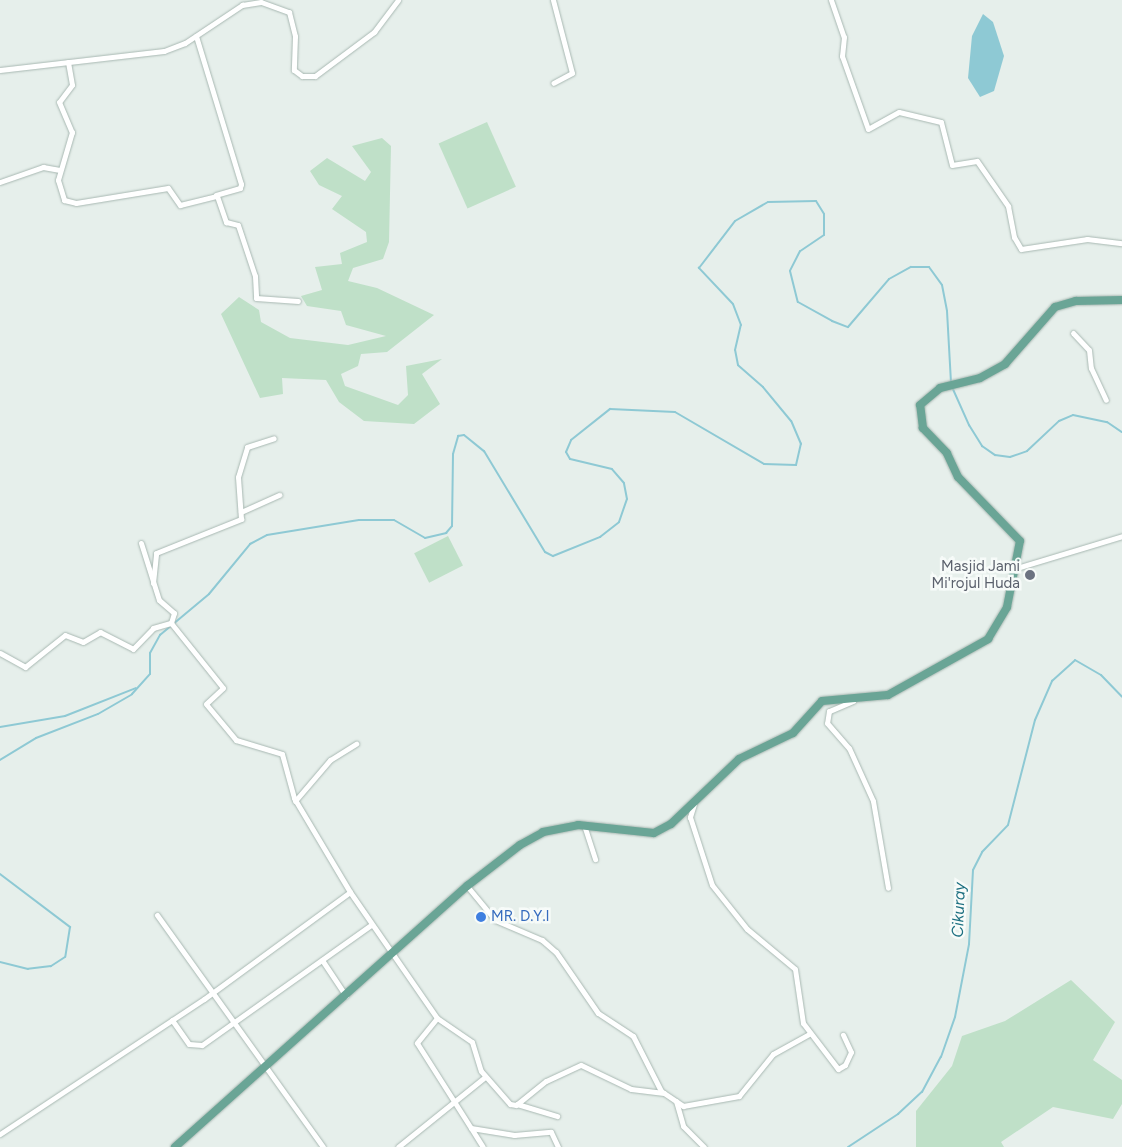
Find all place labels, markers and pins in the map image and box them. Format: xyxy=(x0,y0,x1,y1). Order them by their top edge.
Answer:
place label: Masjid Jami Mi'rojul Huda xyxy=(932,557,1020,592)
marker: Masjid Jami Mi'rojul Huda xyxy=(1024,569,1036,581)
place label: MR. D.Y.I xyxy=(491,908,550,926)
marker: MR. D.Y.I xyxy=(475,911,487,923)

